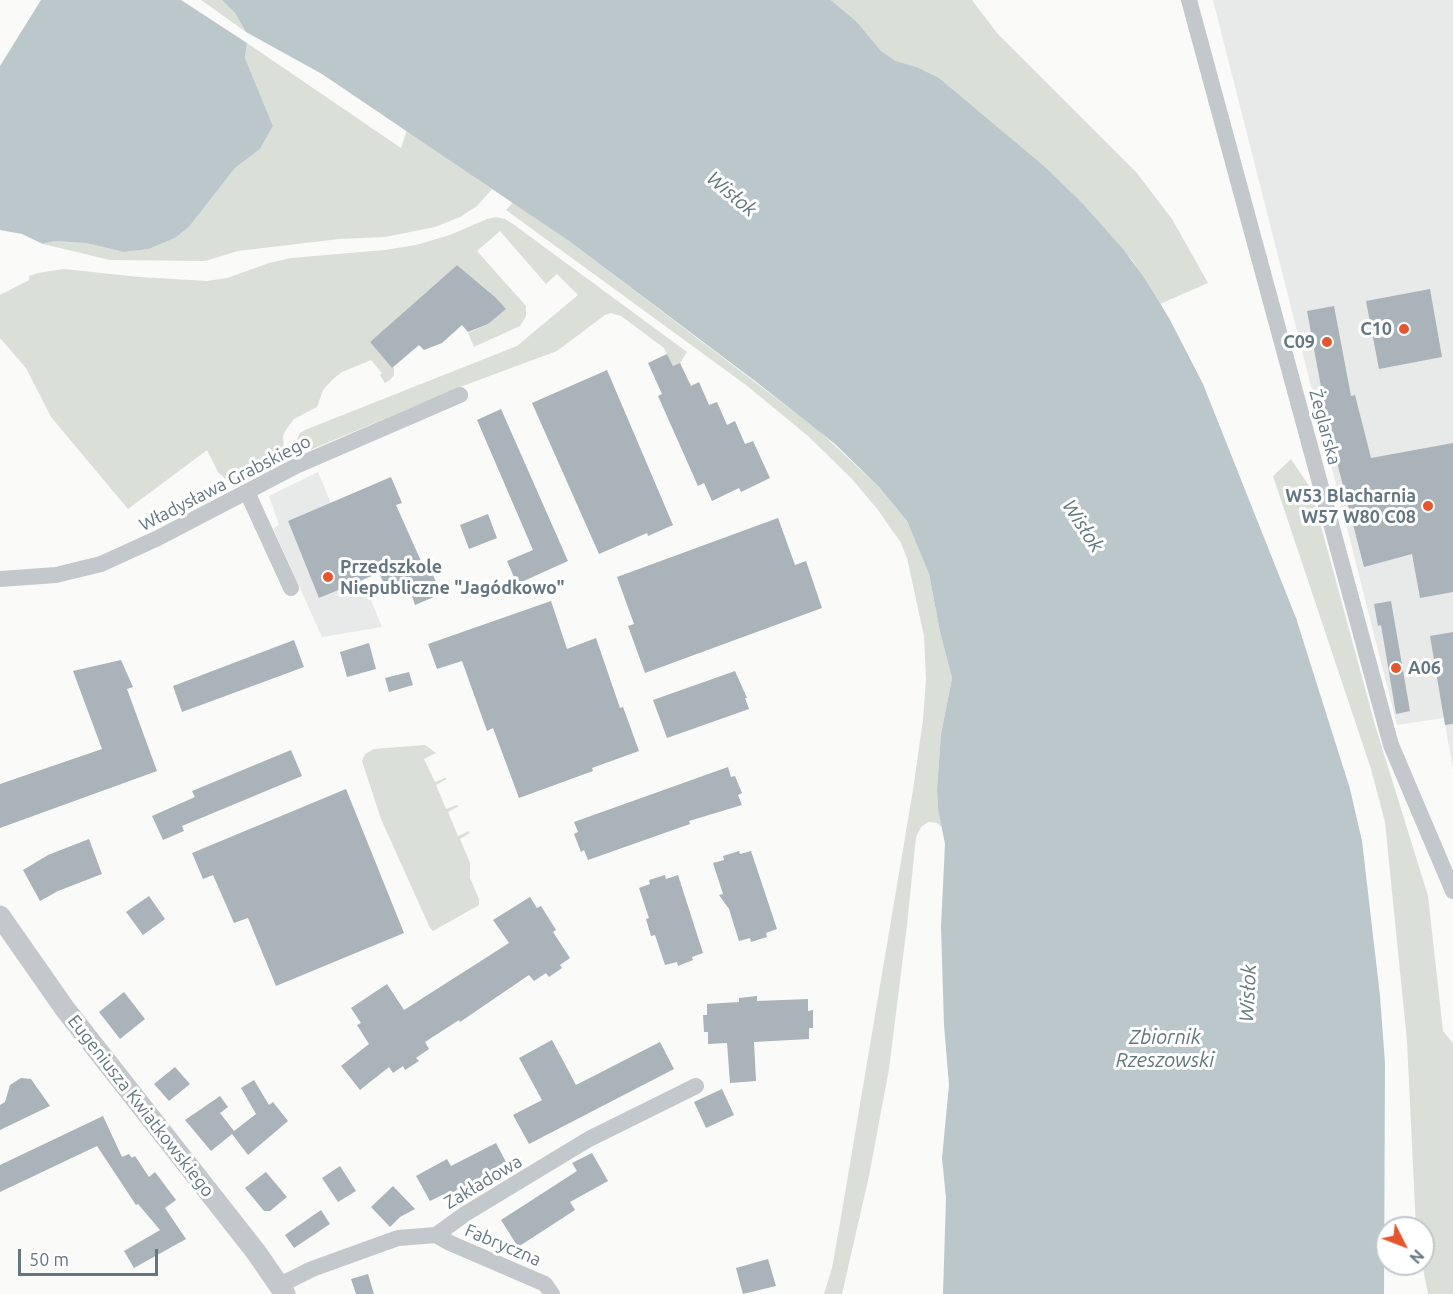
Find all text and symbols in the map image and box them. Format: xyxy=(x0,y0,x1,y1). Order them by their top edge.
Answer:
water label: Wisłok xyxy=(702,166,762,222)
place label: C10 xyxy=(1360,318,1392,340)
marker: C10 xyxy=(1397,322,1411,336)
place label: C09 xyxy=(1283,331,1315,353)
marker: C09 xyxy=(1320,335,1334,349)
street label: Żeglarska xyxy=(1305,387,1345,467)
street label: Władysława Grabskiego xyxy=(136,430,314,536)
place label: W53 Blacharnia W57 W80 C08 xyxy=(1285,485,1416,528)
water label: Wisłok xyxy=(1057,495,1109,557)
marker: W53 Blacharnia W57 W80 C08 xyxy=(1421,499,1435,513)
place label: Przedszkole Niepubliczne "Jagódkowo" xyxy=(340,556,565,598)
marker: Przedszkole Niepubliczne "Jagódkowo" xyxy=(321,570,335,584)
place label: A06 xyxy=(1408,657,1441,679)
marker: A06 xyxy=(1389,661,1403,675)
water label: Wisłok xyxy=(1234,963,1262,1023)
street label: Eugeniusza Kwiatkowskiego xyxy=(63,1011,219,1201)
water label: Zbiornik Rzeszowski xyxy=(1116,1025,1214,1072)
street label: Zakładowa xyxy=(440,1150,526,1214)
north arrow xyxy=(1375,1216,1435,1276)
street label: Fabryczna xyxy=(462,1219,544,1271)
scale bar xyxy=(21,1237,160,1275)
text: N xyxy=(1406,1246,1428,1267)
text: 50 m xyxy=(29,1249,69,1269)

